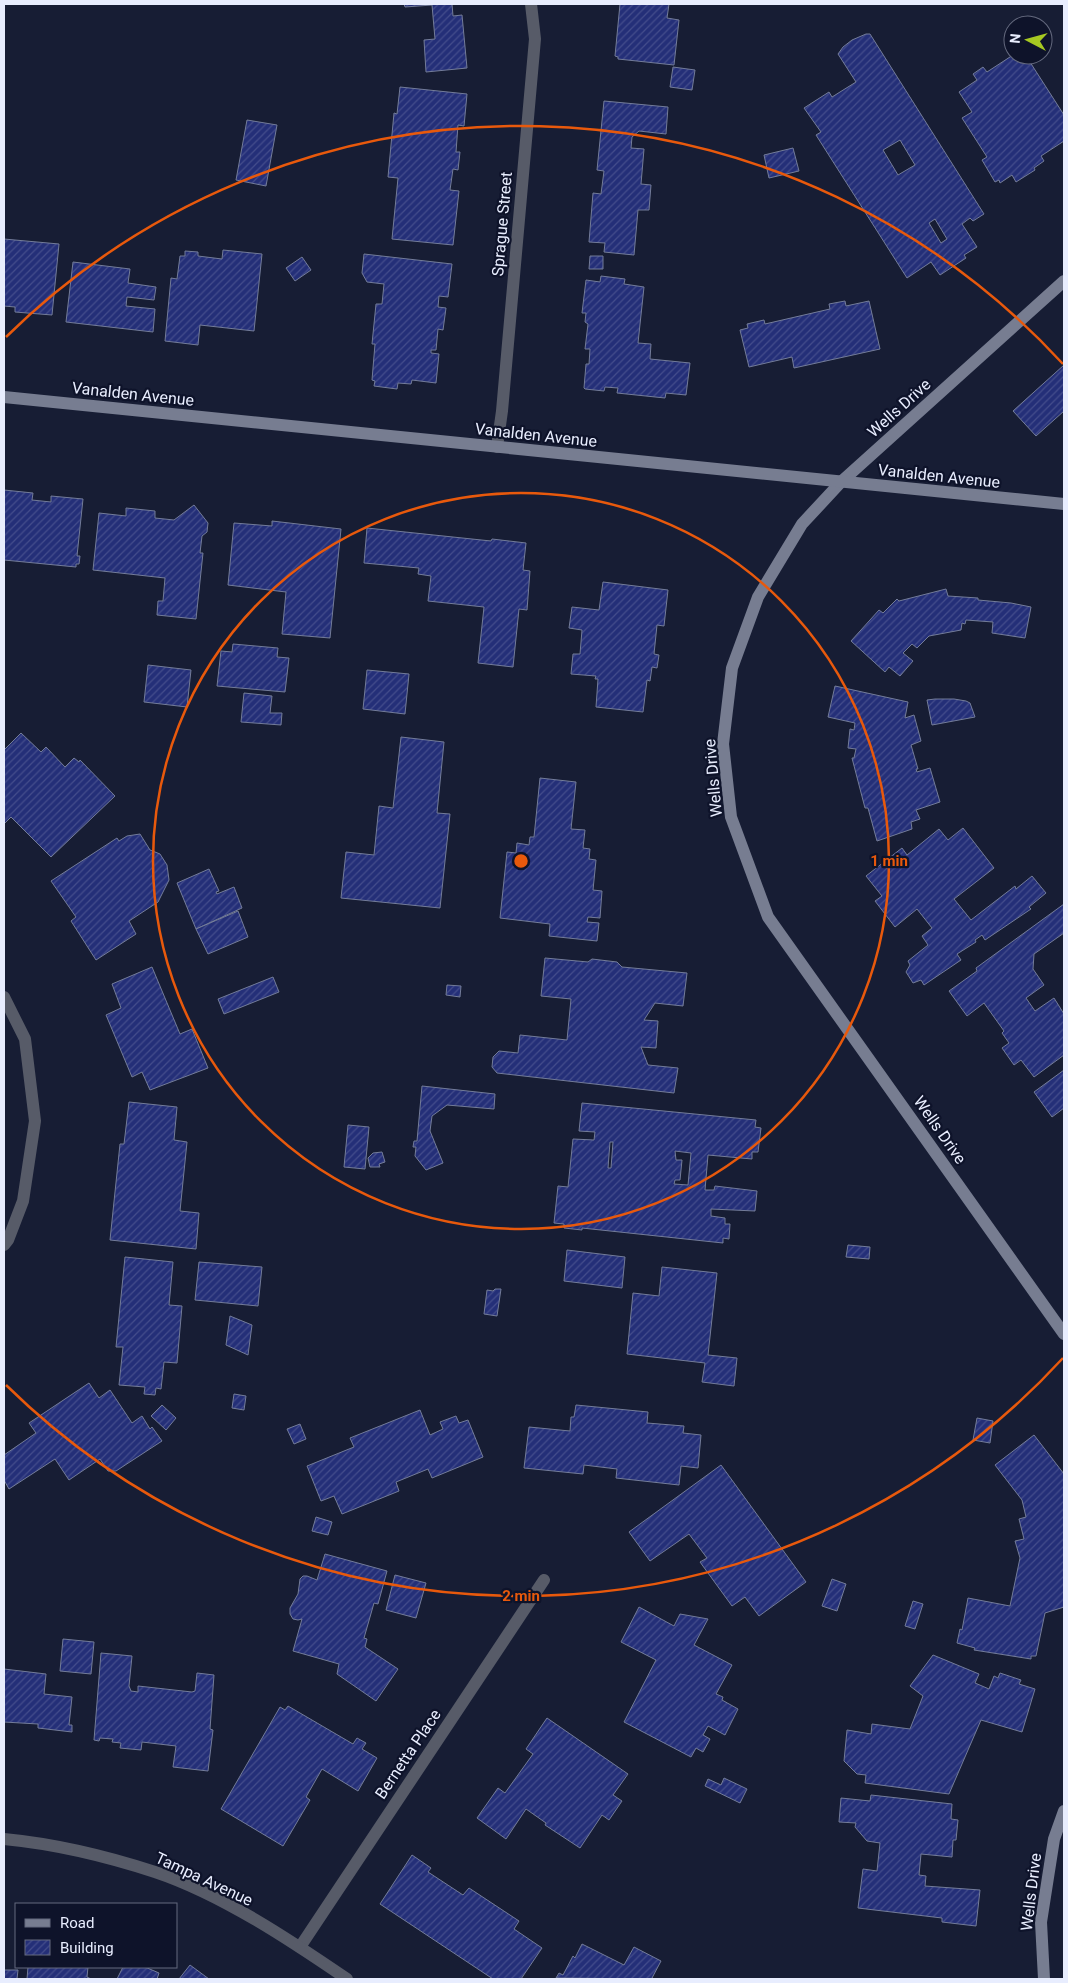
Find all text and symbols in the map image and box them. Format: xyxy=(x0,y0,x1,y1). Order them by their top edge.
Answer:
north arrow xyxy=(1003,15,1053,65)
text: N xyxy=(1007,33,1024,44)
street label: Sprague Street xyxy=(488,171,516,277)
street label: Wells Drive xyxy=(864,375,934,441)
street label: Vanalden Avenue xyxy=(71,378,195,410)
street label: Vanalden Avenue xyxy=(474,419,598,451)
street label: Vanalden Avenue xyxy=(877,460,1001,492)
street label: Wells Drive xyxy=(700,738,726,818)
centre of rings xyxy=(512,852,530,870)
text: 1 min xyxy=(870,852,908,870)
street label: Wells Drive xyxy=(910,1092,970,1168)
text: 2 min xyxy=(502,1587,540,1605)
street label: Bernetta Place xyxy=(371,1706,445,1802)
street label: Tampa Avenue xyxy=(152,1848,256,1910)
street label: Wells Drive xyxy=(1017,1852,1045,1932)
legend xyxy=(15,1903,178,1968)
text: Road xyxy=(60,1914,94,1932)
text: Building xyxy=(60,1939,114,1957)

